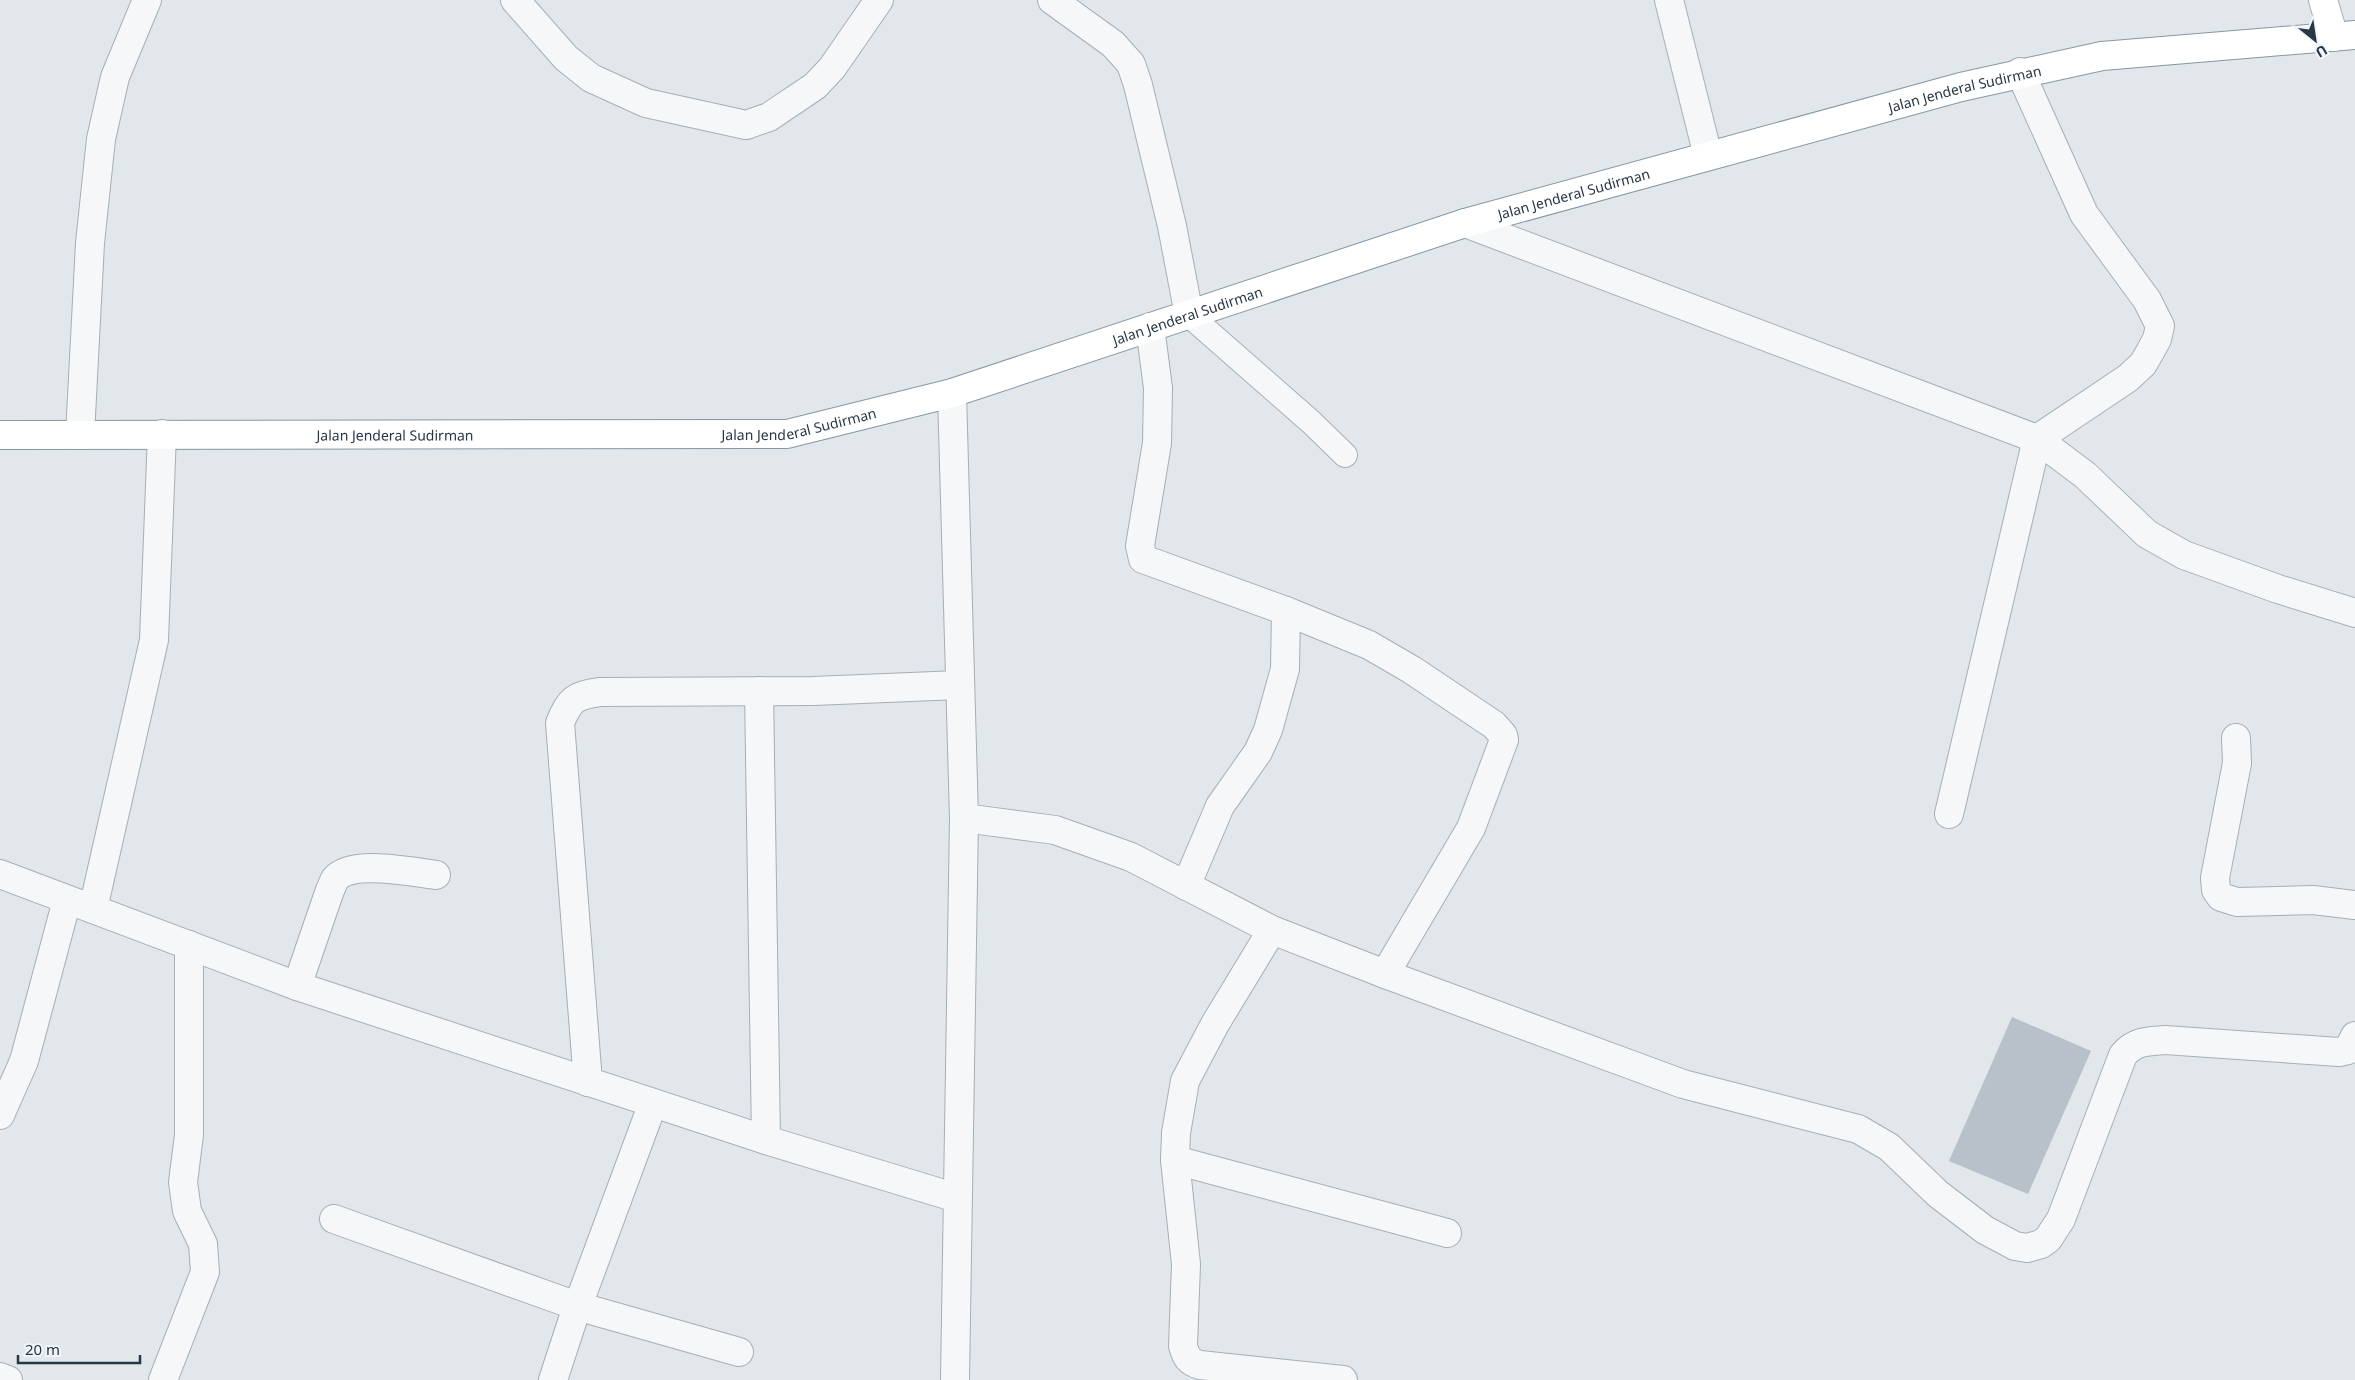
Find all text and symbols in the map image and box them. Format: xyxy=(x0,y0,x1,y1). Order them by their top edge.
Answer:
north arrow xyxy=(2290,15,2340,65)
text: U xyxy=(2312,41,2331,63)
street label: Jalan Jenderal Sudirman xyxy=(1884,60,2043,117)
street label: Jalan Jenderal Sudirman xyxy=(1493,163,1652,224)
street label: Jalan Jenderal Sudirman xyxy=(1108,281,1265,349)
street label: Jalan Jenderal Sudirman xyxy=(719,403,878,444)
street label: Jalan Jenderal Sudirman xyxy=(314,425,474,444)
scale bar xyxy=(18,1332,140,1364)
text: 20 m xyxy=(25,1339,60,1359)

